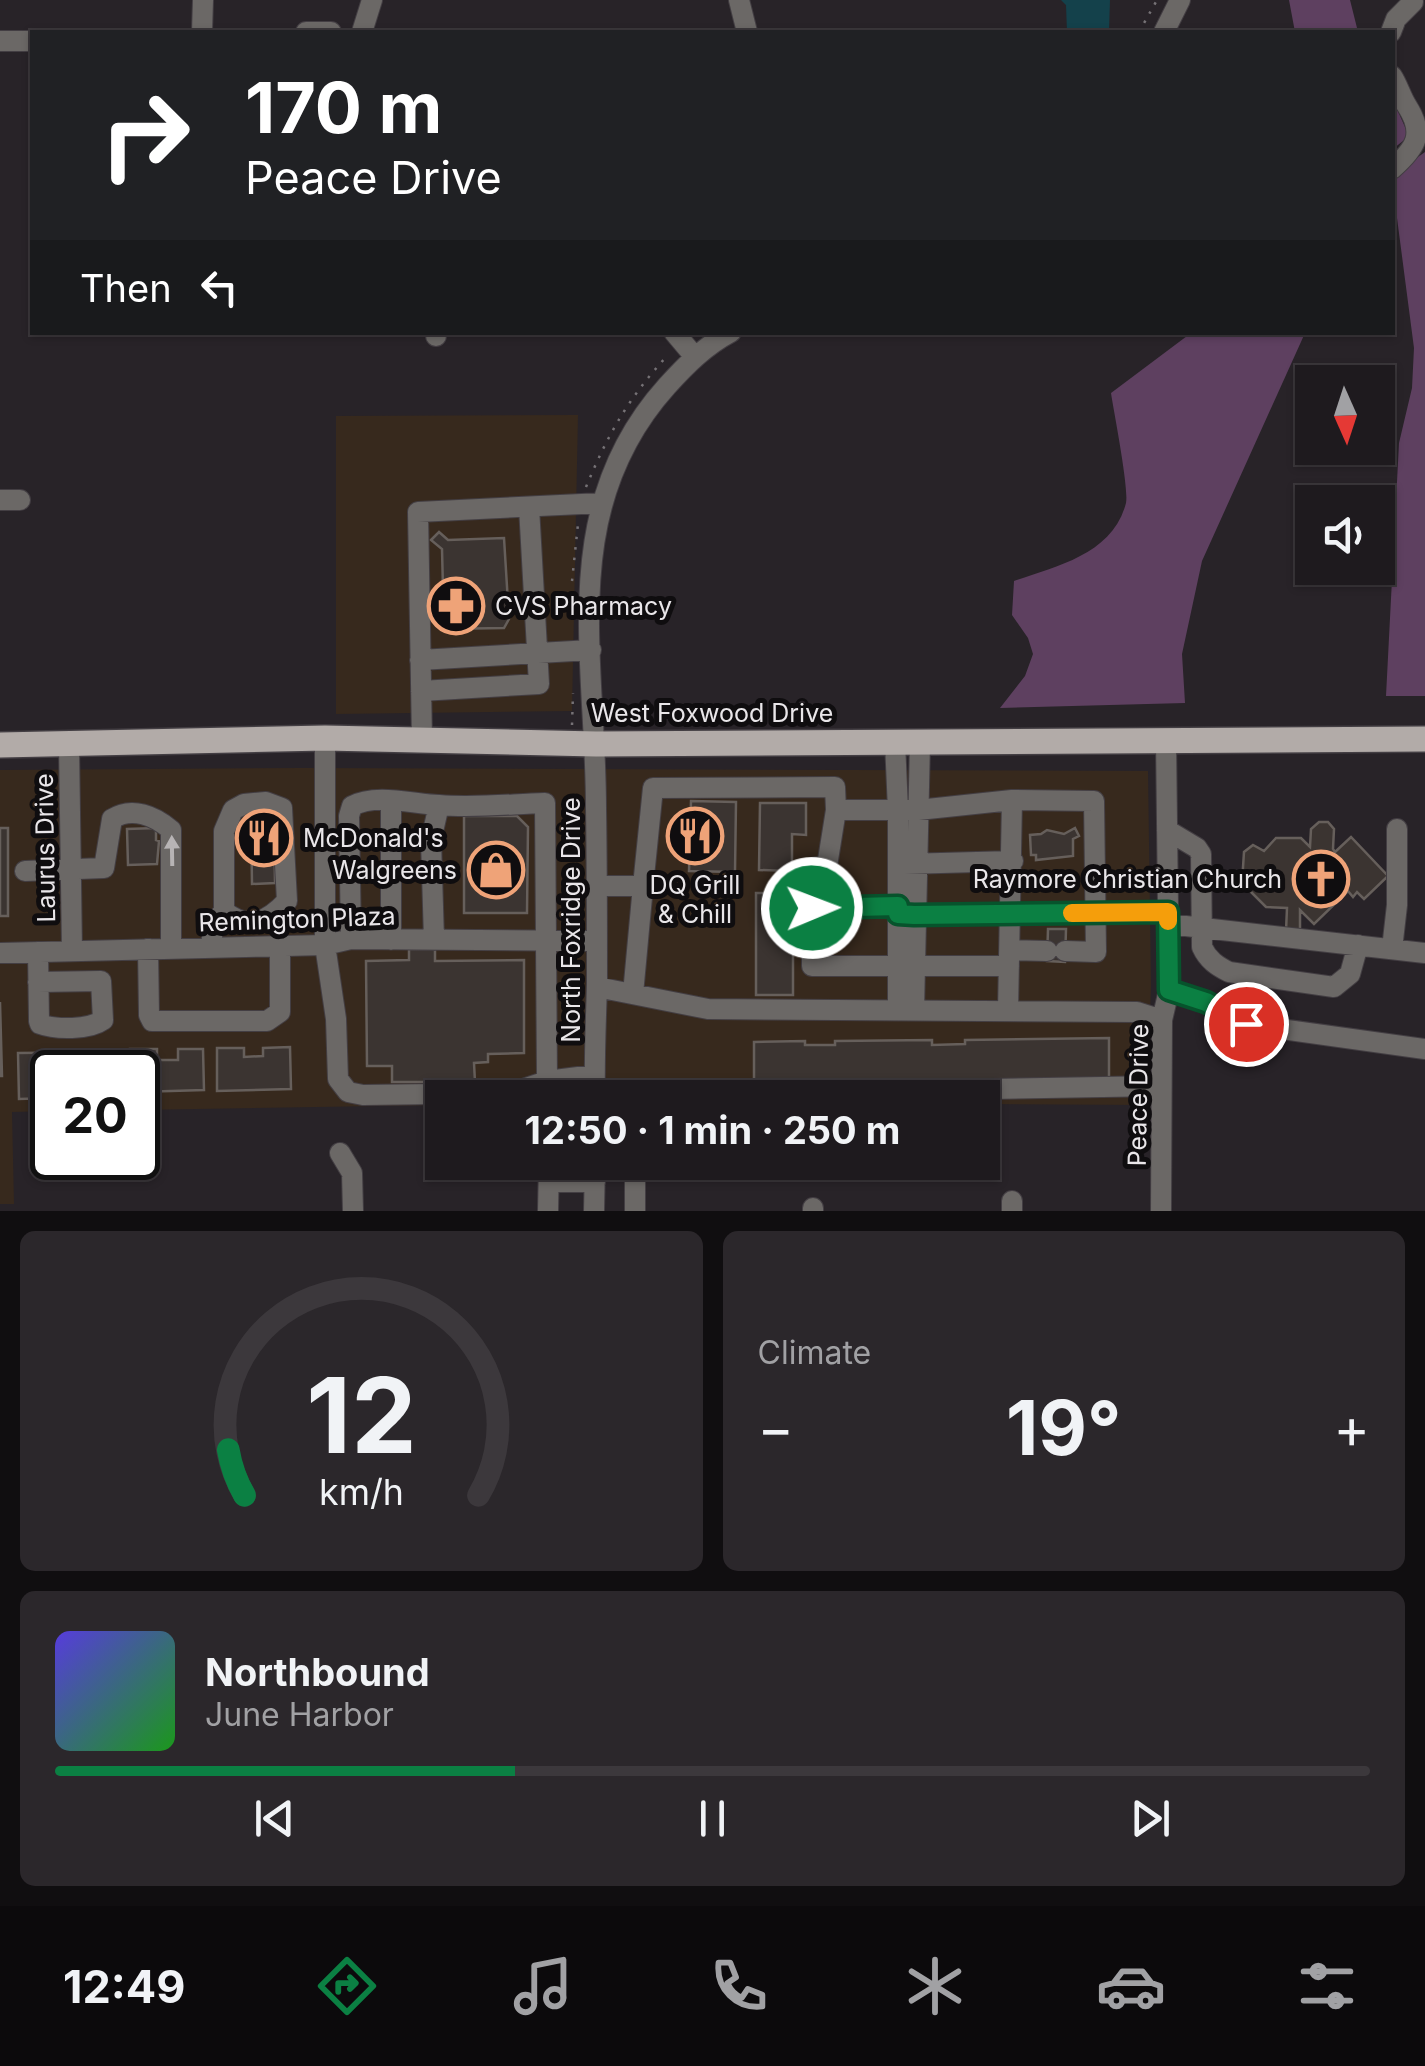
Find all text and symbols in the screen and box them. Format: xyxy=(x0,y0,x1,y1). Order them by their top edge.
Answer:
text: 170 m xyxy=(245,65,442,150)
icon: right xyxy=(80,70,210,200)
text: Peace Drive xyxy=(245,150,502,205)
icon: left xyxy=(192,260,247,315)
text: Then xyxy=(80,265,172,311)
north arrow xyxy=(1295,365,1395,465)
map controls xyxy=(1295,365,1395,585)
button: sound xyxy=(1295,485,1395,585)
pharmacy icon: CVS Pharmacy xyxy=(426,576,486,636)
place label: CVS Pharmacy xyxy=(495,591,672,621)
street label: West Foxwood Drive xyxy=(591,698,833,728)
street label: Laurus Drive xyxy=(29,773,61,923)
street label: North Foxridge Drive xyxy=(556,797,586,1043)
restaurant icon: DQ Grill & Chill xyxy=(665,806,725,866)
restaurant icon: McDonald's xyxy=(234,808,294,868)
place label: McDonald's xyxy=(303,823,444,853)
one-way arrow xyxy=(163,835,179,867)
shop icon: Walgreens xyxy=(466,840,526,900)
church icon: Raymore Christian Church xyxy=(1291,849,1351,909)
place label: Walgreens xyxy=(332,855,457,885)
position arrow xyxy=(760,856,864,960)
place label: Raymore Christian Church xyxy=(973,864,1282,894)
place label: DQ Grill & Chill xyxy=(650,870,740,929)
street label: Remington Plaza xyxy=(198,901,396,937)
pin xyxy=(1204,982,1289,1067)
icon: arrive xyxy=(1219,997,1274,1052)
street label: Peace Drive xyxy=(1122,1023,1154,1167)
speed limit sign: 20 xyxy=(30,1050,160,1180)
text: 12:50 · 1 min · 250 m xyxy=(525,1107,900,1153)
text: Climate xyxy=(758,1333,871,1372)
text: 12 xyxy=(306,1352,416,1478)
text: 19° xyxy=(1006,1382,1122,1473)
text: − xyxy=(758,1395,794,1461)
text: + xyxy=(1334,1395,1370,1461)
text: km/h xyxy=(319,1470,404,1514)
text: Northbound xyxy=(205,1649,430,1695)
text: June Harbor xyxy=(205,1695,394,1734)
icon: previous xyxy=(247,1791,302,1846)
icon: pause xyxy=(685,1791,740,1846)
icon: next xyxy=(1123,1791,1178,1846)
icon: directions xyxy=(312,1951,382,2021)
icon: music xyxy=(508,1951,578,2021)
icon: phone xyxy=(704,1951,774,2021)
icon: climate xyxy=(900,1951,970,2021)
icon: car xyxy=(1096,1951,1166,2021)
icon: filters xyxy=(1292,1951,1362,2021)
text: 12:49 xyxy=(63,1959,185,2014)

